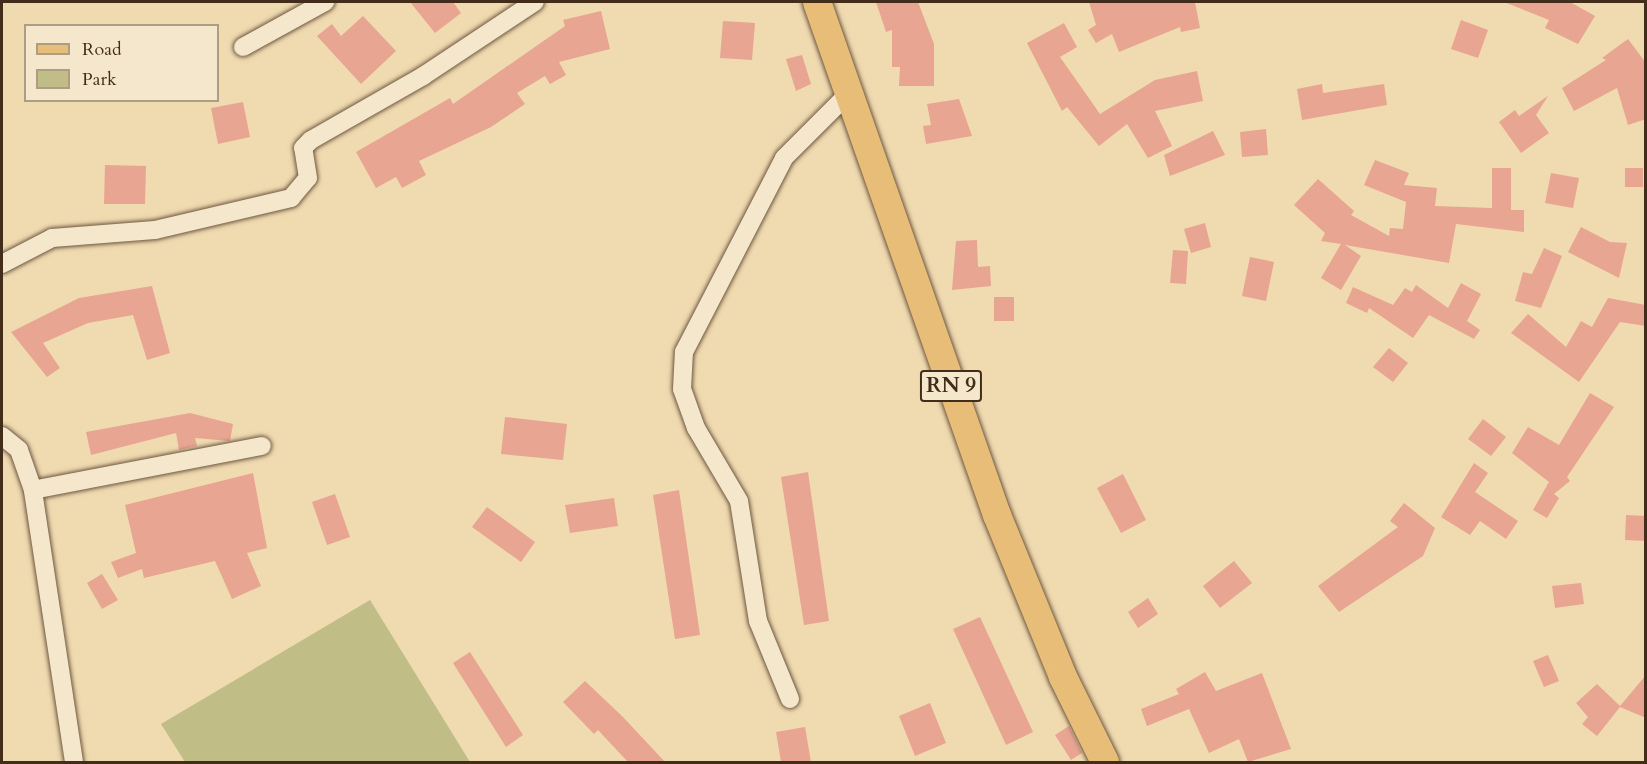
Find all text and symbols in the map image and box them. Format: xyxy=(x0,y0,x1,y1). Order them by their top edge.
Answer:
legend xyxy=(24,24,219,102)
text: Road xyxy=(82,37,122,62)
text: Park xyxy=(82,67,117,92)
road number: RN 9 xyxy=(920,368,982,404)

